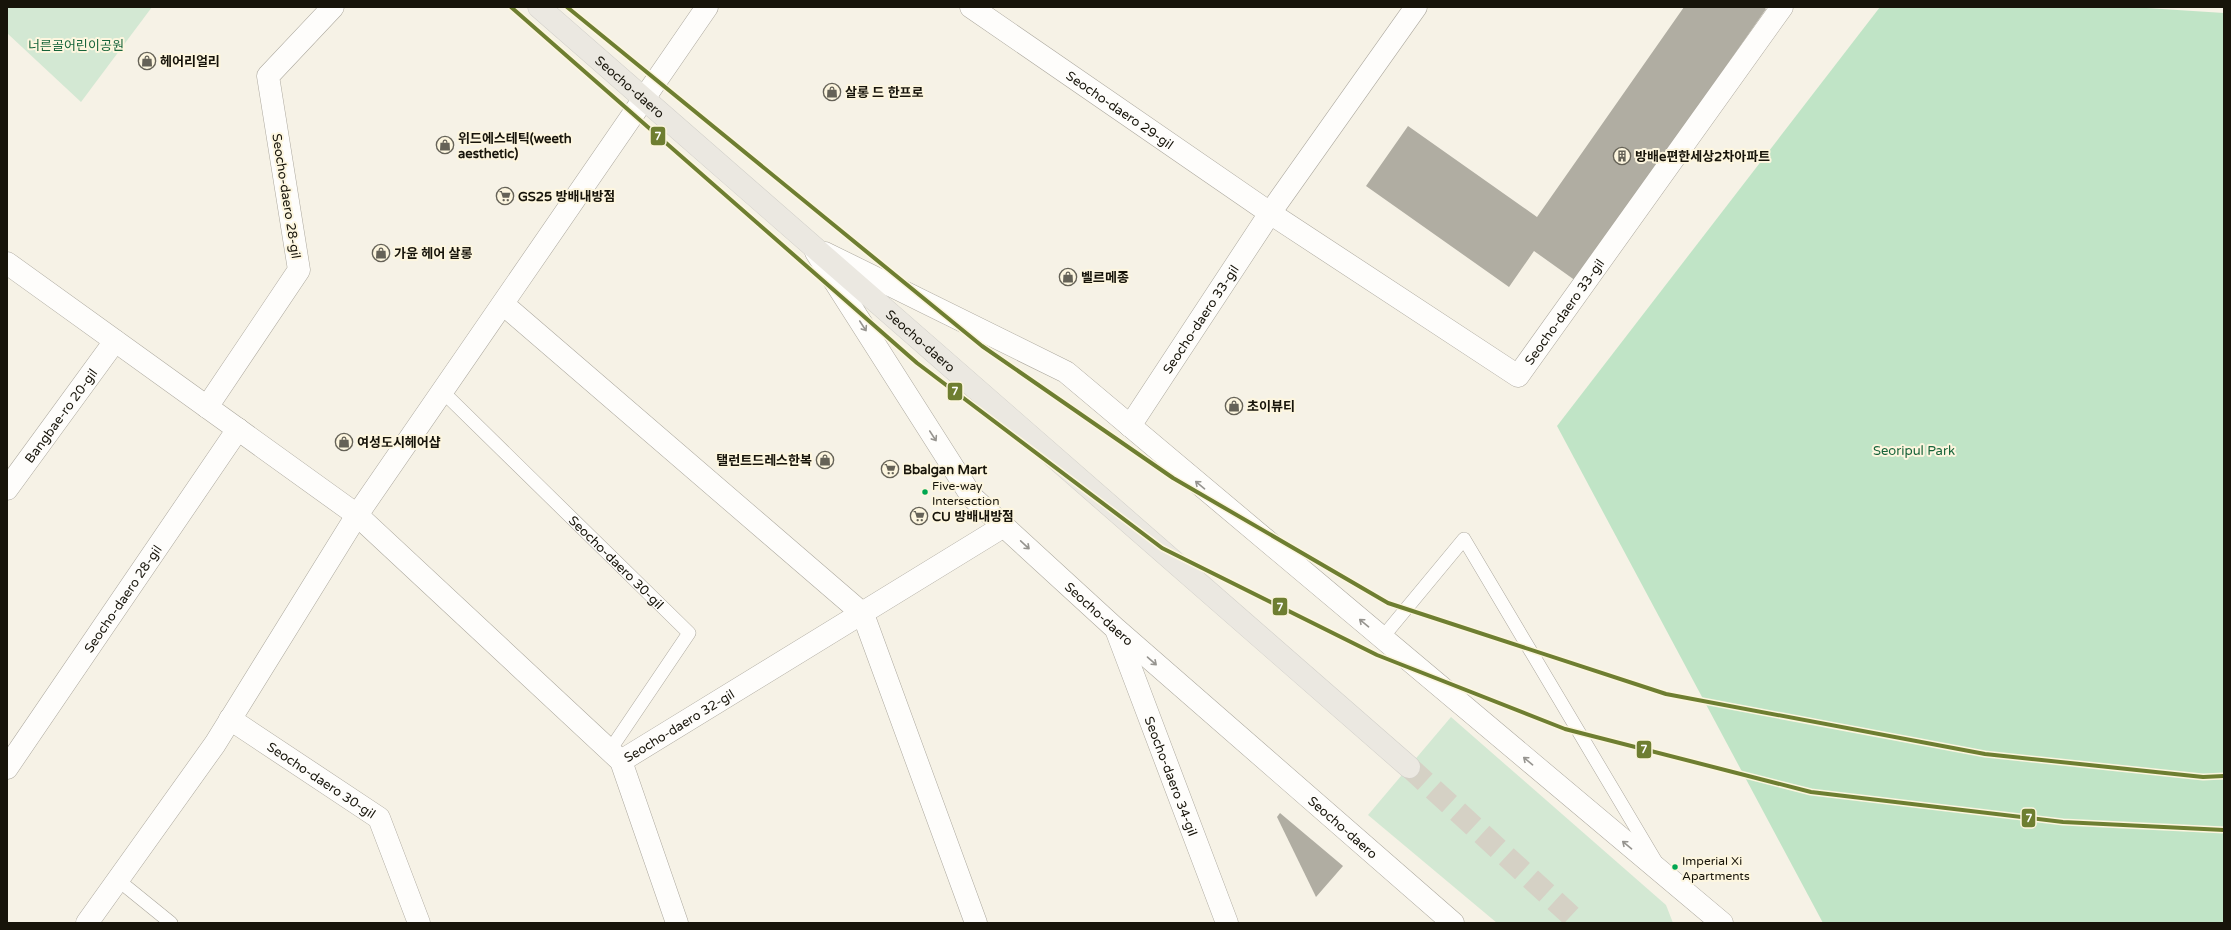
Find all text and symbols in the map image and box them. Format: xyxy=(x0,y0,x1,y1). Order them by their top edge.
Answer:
park label: 너른골어린이공원 xyxy=(28,38,124,54)
shop icon: 헤어리얼리 xyxy=(137,51,157,71)
street label: Seocho-daero xyxy=(591,53,668,122)
place label: 헤어리얼리 xyxy=(160,54,220,70)
street label: Seocho-daero 29-gil xyxy=(1063,68,1176,153)
shop icon: 살롱 드 한프로 xyxy=(822,82,842,102)
place label: 살롱 드 한프로 xyxy=(845,85,924,101)
line badge: 7 xyxy=(650,126,666,146)
text: 7 xyxy=(655,130,662,143)
place label: 위드에스테틱(weeth aesthetic) xyxy=(458,131,572,162)
street label: Seocho-daero 28-gil xyxy=(268,132,304,260)
shop icon: 위드에스테틱(weeth aesthetic) xyxy=(435,135,455,155)
building icon: 방배e편한세상2차아파트 xyxy=(1612,146,1632,166)
place label: 방배e편한세상2차아파트 xyxy=(1635,149,1770,165)
supermarket icon: GS25 방배내방점 xyxy=(495,186,515,206)
place label: GS25 방배내방점 xyxy=(518,189,615,205)
shop icon: 가윤 헤어 살롱 xyxy=(371,243,391,263)
place label: 가윤 헤어 살롱 xyxy=(394,246,473,262)
street label: Seocho-daero 33-gil xyxy=(1521,256,1608,368)
street label: Seocho-daero 33-gil xyxy=(1160,262,1243,377)
shop icon: 벨르메종 xyxy=(1058,267,1078,287)
place label: 벨르메종 xyxy=(1081,270,1129,286)
street label: Seocho-daero xyxy=(882,307,958,376)
one-way arrow xyxy=(859,320,867,331)
street label: Bangbae-ro 20-gil xyxy=(22,366,101,466)
line badge: 7 xyxy=(947,382,963,401)
text: 7 xyxy=(952,385,959,398)
shop icon: 초이뷰티 xyxy=(1224,396,1244,416)
place label: 초이뷰티 xyxy=(1247,399,1295,415)
one-way arrow xyxy=(929,430,937,441)
shop icon: 여성도시헤어샵 xyxy=(334,432,354,452)
place label: 여성도시헤어샵 xyxy=(357,435,441,451)
park label: Seoripul Park xyxy=(1873,443,1955,459)
shop icon: 탤런트드레스한복 xyxy=(815,450,835,470)
place label: 탤런트드레스한복 xyxy=(716,453,812,469)
supermarket icon: Bbalgan Mart xyxy=(880,459,900,479)
place label: Bbalgan Mart xyxy=(903,462,987,478)
place label: Five-way Intersection xyxy=(932,479,999,508)
one-way arrow xyxy=(1195,481,1206,490)
marker: Five-way Intersection xyxy=(920,487,930,497)
supermarket icon: CU 방배내방점 xyxy=(909,506,929,526)
place label: CU 방배내방점 xyxy=(932,509,1014,525)
street label: Seocho-daero 30-gil xyxy=(565,513,667,613)
one-way arrow xyxy=(1020,540,1030,550)
street label: Seocho-daero 28-gil xyxy=(81,542,166,656)
street label: Seocho-daero xyxy=(1061,579,1136,649)
line badge: 7 xyxy=(1272,597,1288,616)
text: 7 xyxy=(1277,601,1284,614)
one-way arrow xyxy=(1359,618,1370,627)
one-way arrow xyxy=(1147,656,1157,665)
street label: Seocho-daero 32-gil xyxy=(621,686,738,766)
street label: Seocho-daero 34-gil xyxy=(1141,714,1200,839)
street label: Seocho-daero 30-gil xyxy=(264,739,378,822)
line badge: 7 xyxy=(1636,740,1652,759)
text: 7 xyxy=(1641,743,1648,756)
one-way arrow xyxy=(1522,756,1533,765)
street label: Seocho-daero xyxy=(1304,793,1380,862)
line badge: 7 xyxy=(2021,808,2036,828)
text: 7 xyxy=(2026,812,2033,825)
one-way arrow xyxy=(1622,840,1632,849)
place label: Imperial Xi Apartments xyxy=(1682,854,1750,883)
marker: Imperial Xi Apartments xyxy=(1670,862,1680,872)

